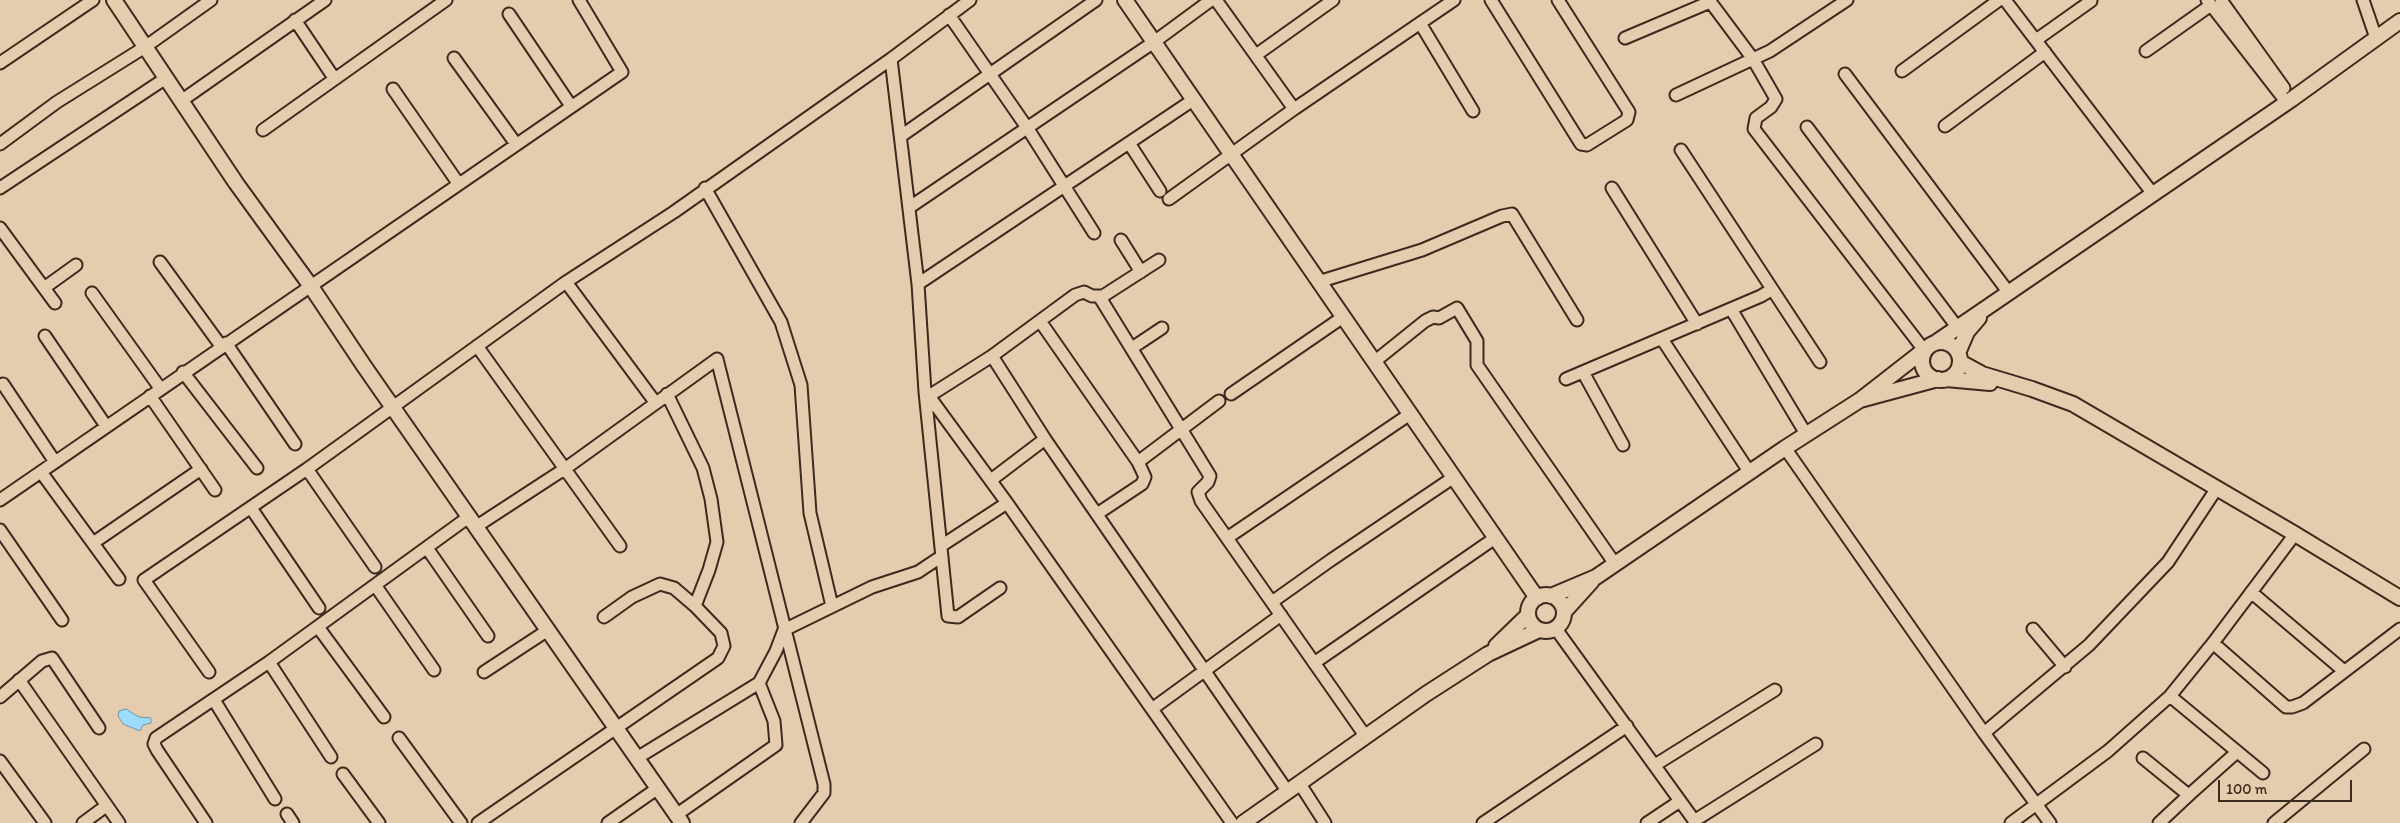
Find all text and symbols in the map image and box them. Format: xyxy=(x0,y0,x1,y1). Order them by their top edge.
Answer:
scale bar xyxy=(2220,770,2354,802)
text: 100 m xyxy=(2226,780,2267,798)

